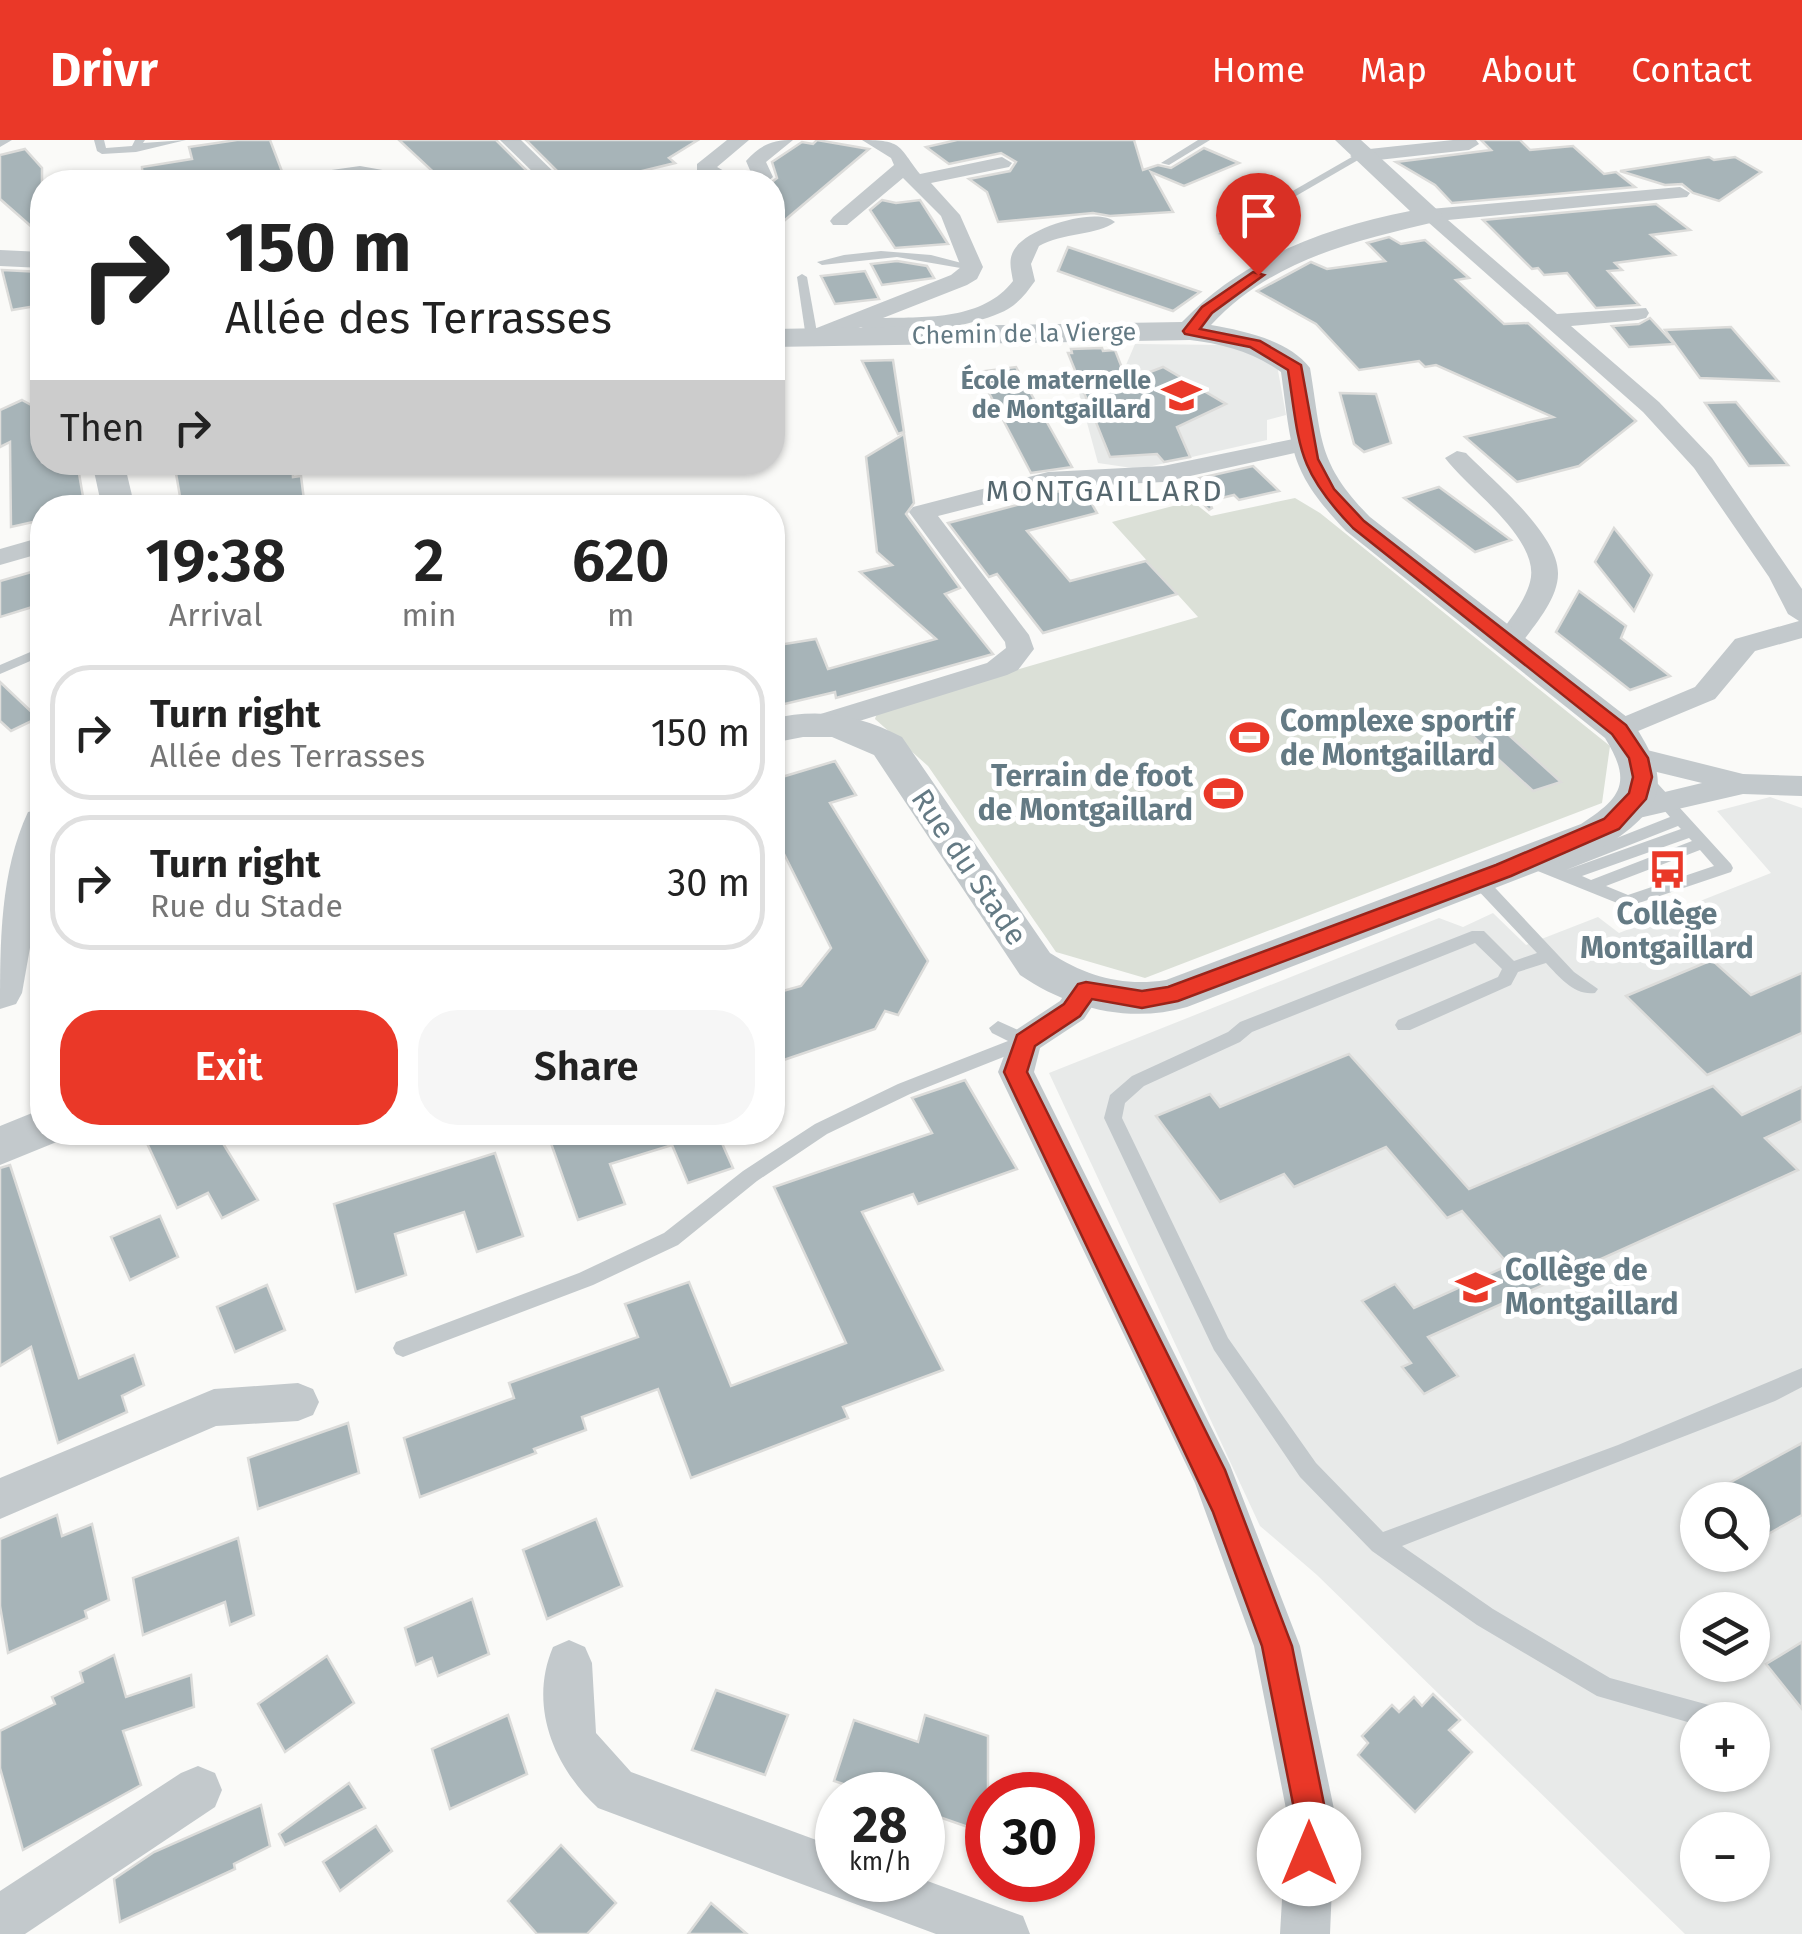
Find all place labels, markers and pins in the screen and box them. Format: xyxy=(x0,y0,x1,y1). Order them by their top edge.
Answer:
pin xyxy=(1216,173,1301,276)
place label: École maternelle de Montgaillard xyxy=(961,364,1151,425)
school or university icon: École maternelle de Montgaillard xyxy=(1160,374,1202,416)
place label: Complexe sportif de Montgaillard xyxy=(1280,703,1516,773)
sports icon: Complexe sportif de Montgaillard xyxy=(1229,717,1271,759)
place label: Terrain de foot de Montgaillard xyxy=(978,758,1193,828)
sports icon: Terrain de foot de Montgaillard xyxy=(1202,772,1244,814)
bus stop icon: Collège Montgaillard xyxy=(1646,849,1688,891)
place label: Collège Montgaillard xyxy=(1580,896,1754,966)
place label: Collège de Montgaillard xyxy=(1505,1252,1679,1322)
school or university icon: Collège de Montgaillard xyxy=(1454,1266,1496,1308)

